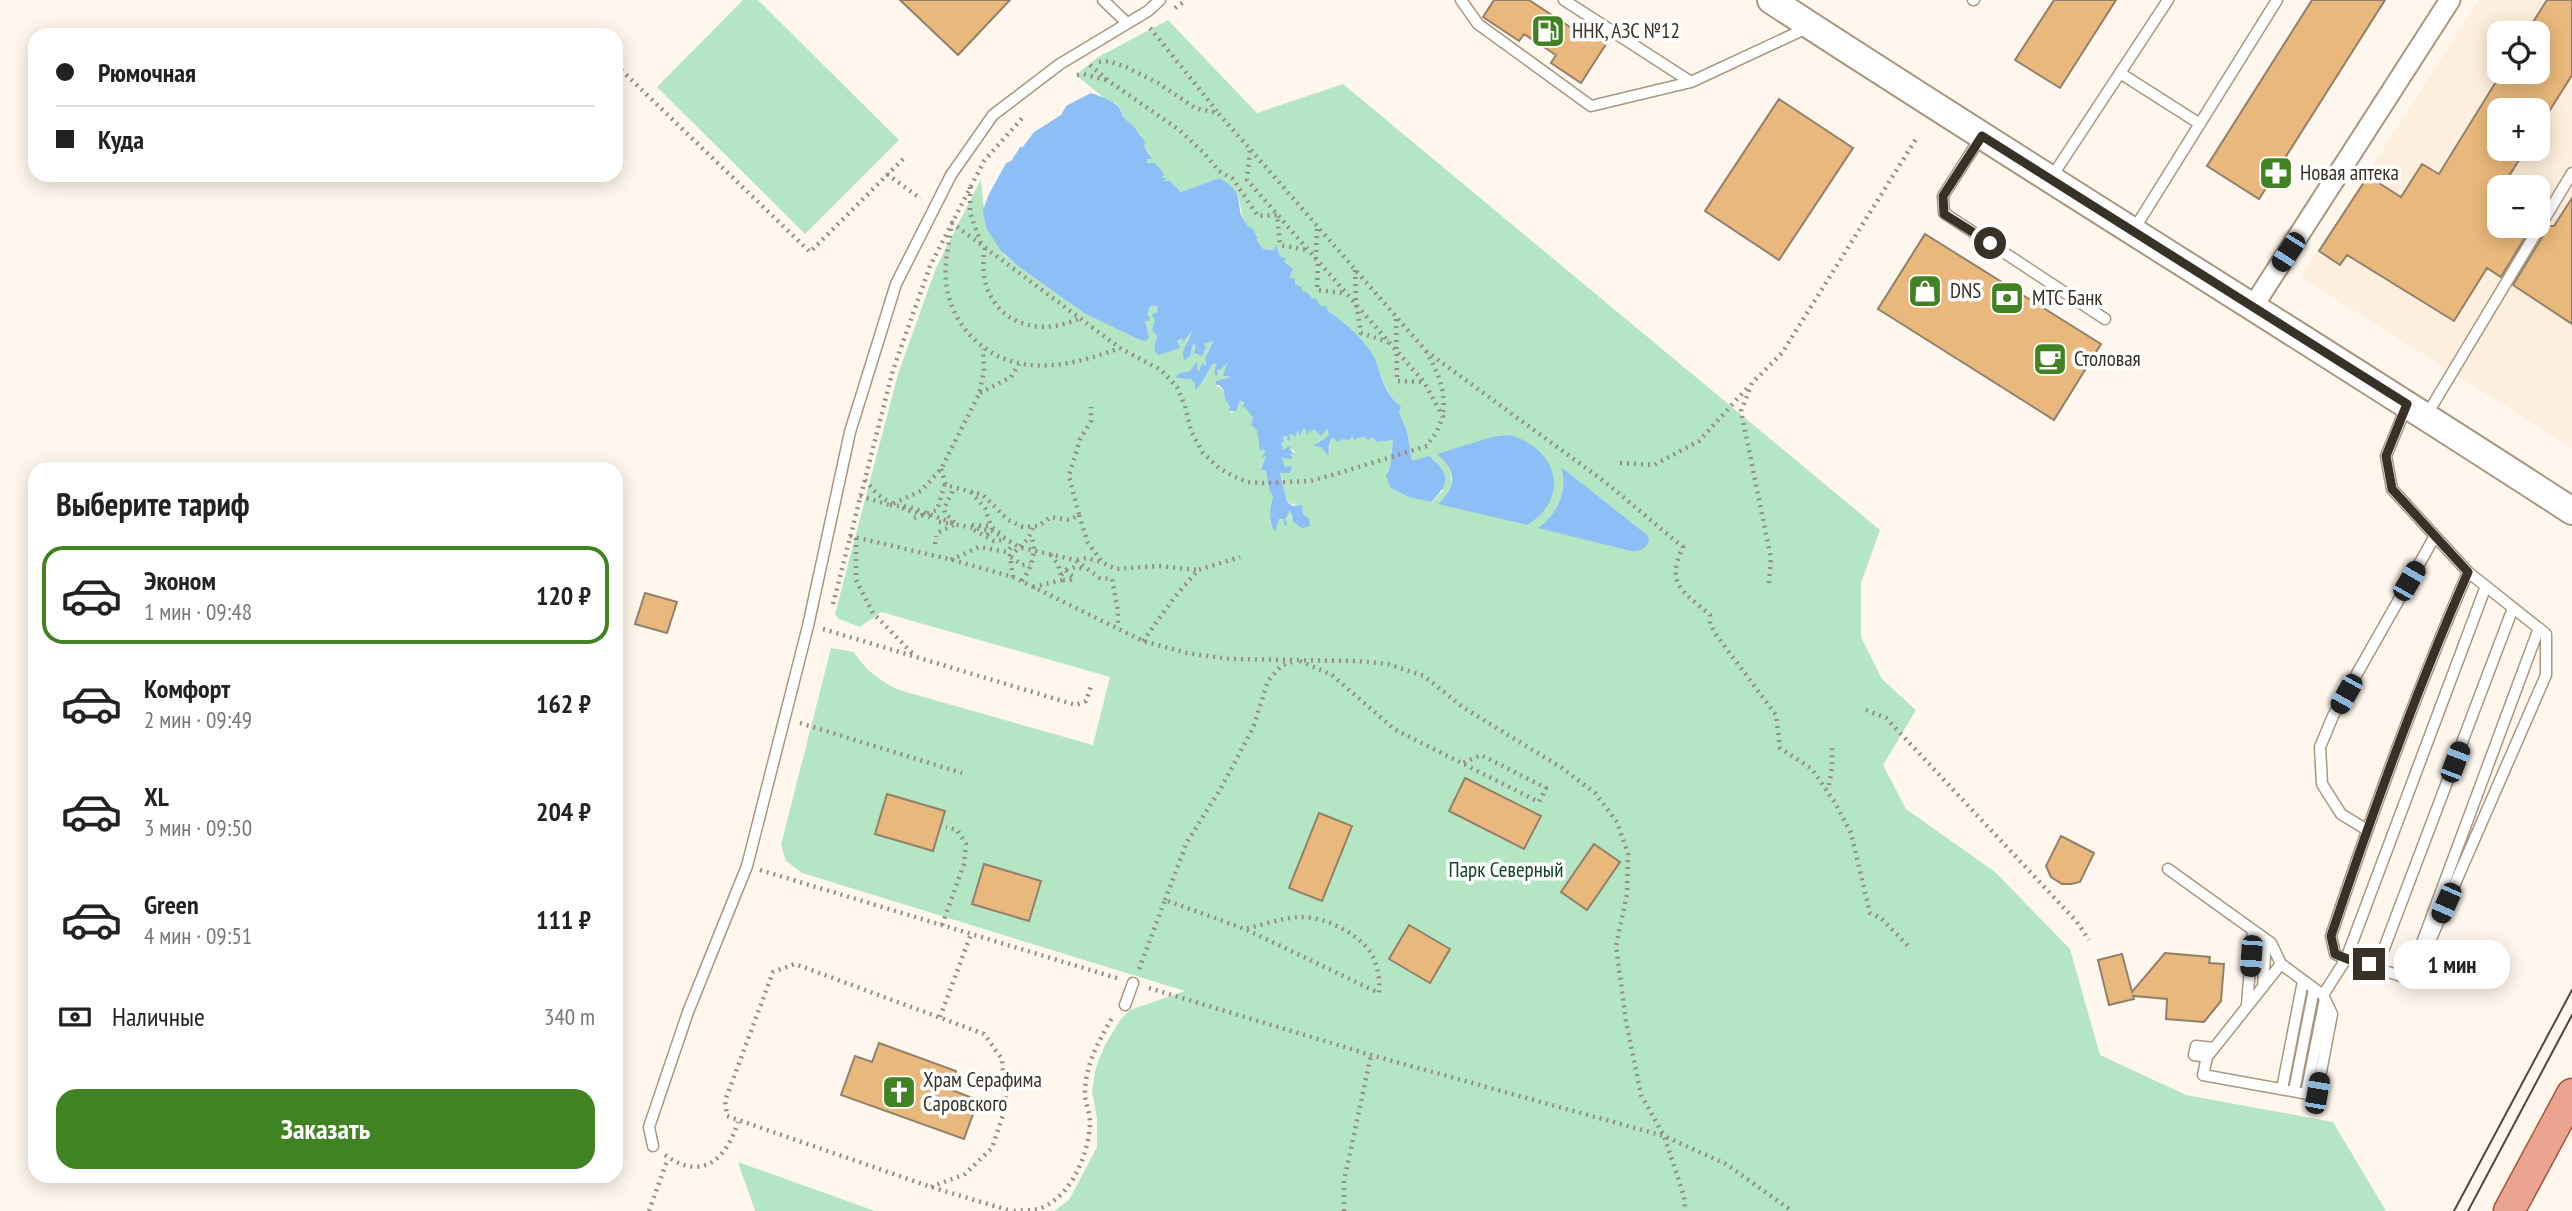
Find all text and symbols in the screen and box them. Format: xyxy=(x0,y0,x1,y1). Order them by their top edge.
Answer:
fuel station icon: ННК, АЗС №12 xyxy=(1529,12,1567,50)
place label: ННК, АЗС №12 xyxy=(1572,17,1680,44)
map controls xyxy=(2487,21,2550,238)
button: locate xyxy=(2487,21,2550,84)
text: Рюмочная xyxy=(98,56,196,89)
button: + xyxy=(2487,98,2550,161)
text: Куда xyxy=(98,123,144,156)
pharmacy icon: Новая аптека xyxy=(2257,154,2295,192)
place label: Новая аптека xyxy=(2300,159,2399,186)
button: − xyxy=(2487,175,2550,238)
route start xyxy=(1974,227,2006,259)
car xyxy=(2268,229,2309,275)
shop icon: DNS xyxy=(1906,272,1944,310)
place label: DNS xyxy=(1950,277,1981,304)
bank icon: МТС Банк xyxy=(1988,279,2026,317)
place label: МТС Банк xyxy=(2032,284,2102,311)
cafe icon: Столовая xyxy=(2031,340,2069,378)
place label: Столовая xyxy=(2074,345,2141,372)
text: Выберите тариф xyxy=(56,483,250,525)
car xyxy=(2390,558,2429,604)
icon: car xyxy=(60,564,123,627)
text: Эконом xyxy=(144,564,216,597)
text: 120 ₽ xyxy=(536,579,591,612)
text: 1 мин · 09:48 xyxy=(144,597,252,626)
car xyxy=(2327,671,2366,717)
icon: car xyxy=(60,672,123,735)
text: Комфорт xyxy=(144,672,230,705)
text: 162 ₽ xyxy=(536,687,591,720)
text: 2 мин · 09:49 xyxy=(144,705,252,734)
car xyxy=(2438,739,2473,785)
icon: car xyxy=(60,780,123,843)
text: XL xyxy=(144,780,169,813)
text: 204 ₽ xyxy=(536,795,591,828)
text: 3 мин · 09:50 xyxy=(144,813,252,842)
park label: Парк Северный xyxy=(1449,856,1563,883)
car xyxy=(2428,880,2465,926)
icon: car xyxy=(60,888,123,951)
text: Green xyxy=(144,888,199,921)
text: 111 ₽ xyxy=(536,903,591,936)
text: 4 мин · 09:51 xyxy=(144,921,252,950)
car xyxy=(2240,934,2263,978)
callout: 1 мин xyxy=(2394,940,2509,988)
route end xyxy=(2353,948,2385,980)
text: 1 мин xyxy=(2427,950,2477,979)
icon: cash xyxy=(56,998,94,1036)
text: Наличные xyxy=(112,1000,205,1033)
text: 340 m xyxy=(544,1002,595,1031)
place label: Храм Серафима Саровского xyxy=(923,1066,1042,1117)
car xyxy=(2304,1070,2331,1116)
church icon: Храм Серафима Саровского xyxy=(880,1073,918,1111)
button: Заказать xyxy=(56,1089,595,1169)

